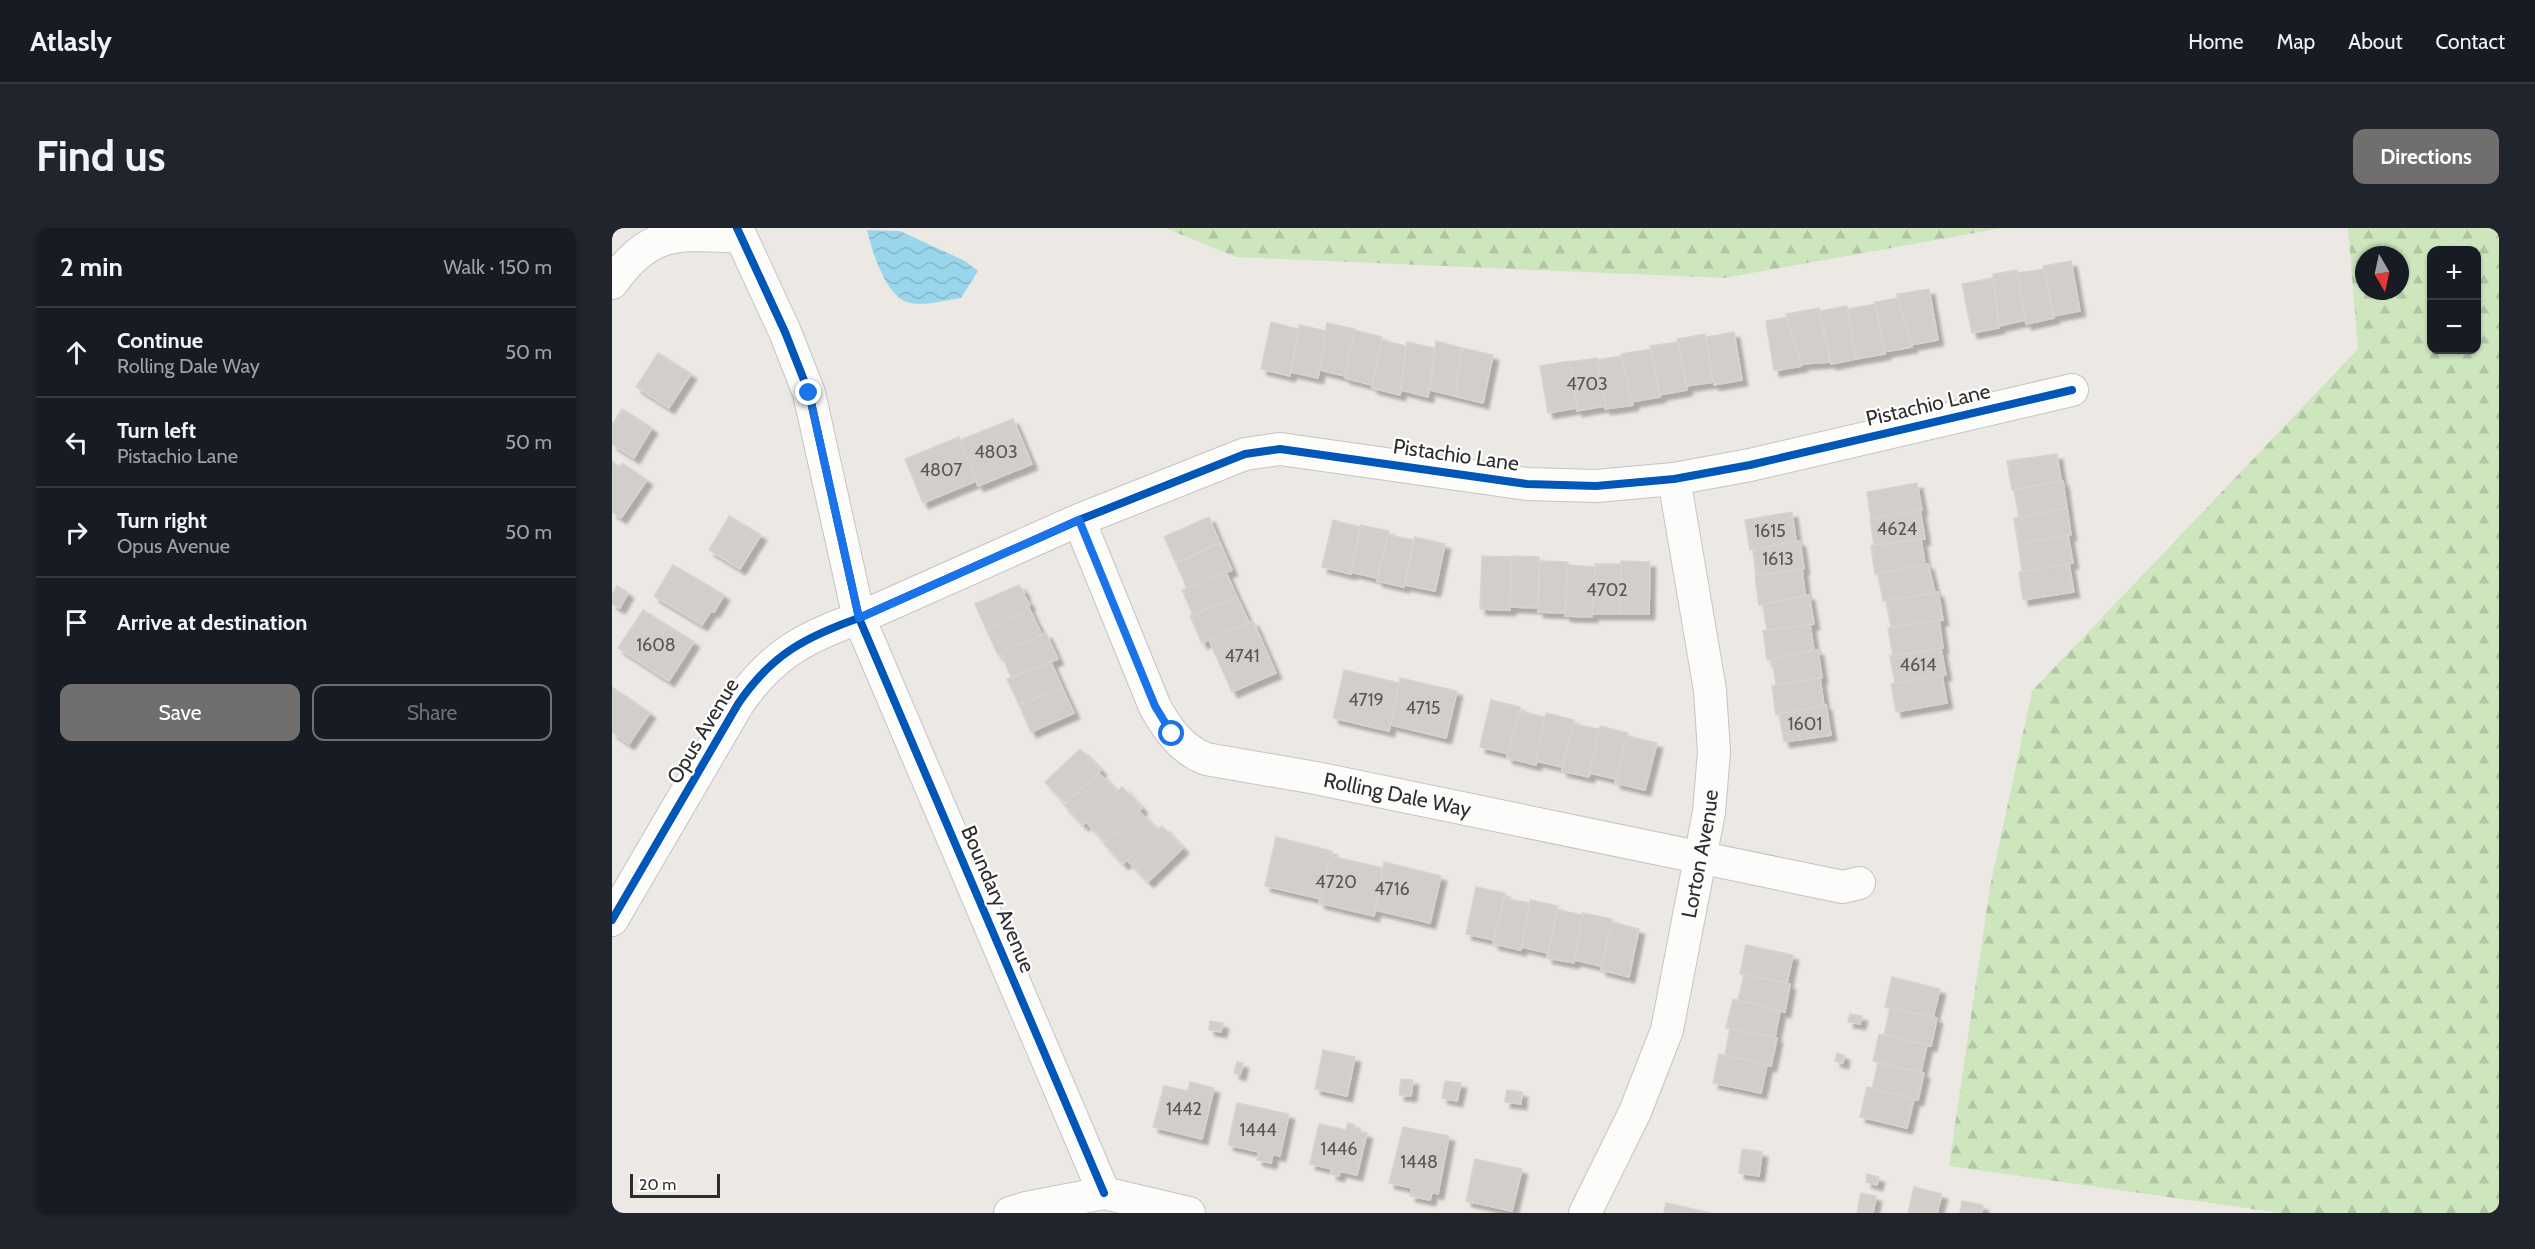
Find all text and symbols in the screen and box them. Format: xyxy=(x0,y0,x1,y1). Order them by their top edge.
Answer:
text: Atlasly xyxy=(30,24,112,58)
text: Home xyxy=(2188,29,2244,54)
text: Map xyxy=(2277,29,2315,54)
text: About xyxy=(2348,29,2402,54)
text: Contact xyxy=(2435,29,2505,54)
button: Directions xyxy=(2353,129,2499,184)
text: Find us xyxy=(36,130,165,182)
north arrow xyxy=(2355,246,2409,300)
map controls xyxy=(2427,246,2481,354)
button: + xyxy=(2427,246,2481,300)
text: 2 min xyxy=(60,251,123,283)
text: Walk · 150 m xyxy=(444,255,552,279)
button: − xyxy=(2427,300,2481,354)
text: Continue xyxy=(117,327,203,354)
icon: ahead xyxy=(60,336,93,369)
text: 50 m xyxy=(505,340,552,364)
text: Rolling Dale Way xyxy=(117,354,260,378)
house number: 4703 xyxy=(1566,373,1608,395)
street label: Pistachio Lane xyxy=(1863,378,1993,431)
route end xyxy=(795,379,821,405)
text: Turn left xyxy=(117,417,196,444)
icon: left xyxy=(60,426,93,459)
text: 50 m xyxy=(505,430,552,454)
street label: Pistachio Lane xyxy=(1391,433,1521,476)
house number: 4803 xyxy=(974,441,1018,463)
text: Pistachio Lane xyxy=(117,444,238,468)
house number: 4807 xyxy=(920,459,962,481)
text: Turn right xyxy=(117,507,207,534)
icon: right xyxy=(60,516,93,549)
house number: 4624 xyxy=(1877,518,1917,540)
text: 50 m xyxy=(505,520,552,544)
house number: 1615 xyxy=(1754,520,1786,542)
text: Opus Avenue xyxy=(117,534,230,558)
house number: 1613 xyxy=(1762,548,1794,570)
house number: 4702 xyxy=(1586,579,1628,601)
icon: arrive xyxy=(60,606,93,639)
text: Arrive at destination xyxy=(117,609,307,636)
house number: 1608 xyxy=(636,634,676,656)
house number: 4741 xyxy=(1224,645,1260,667)
house number: 4614 xyxy=(1900,654,1936,676)
street label: Opus Avenue xyxy=(661,673,744,788)
button: Save xyxy=(60,684,300,741)
button: Share xyxy=(312,684,552,741)
house number: 4719 xyxy=(1348,689,1384,711)
house number: 4715 xyxy=(1405,697,1441,719)
house number: 1601 xyxy=(1788,713,1822,735)
route start xyxy=(1158,720,1184,746)
street label: Rolling Dale Way xyxy=(1322,767,1474,822)
street label: Lorton Avenue xyxy=(1676,788,1723,920)
street label: Boundary Avenue xyxy=(956,822,1041,976)
house number: 4720 xyxy=(1315,871,1357,893)
house number: 4716 xyxy=(1374,878,1410,900)
house number: 1442 xyxy=(1166,1098,1202,1120)
house number: 1444 xyxy=(1239,1119,1277,1141)
house number: 1446 xyxy=(1321,1138,1357,1160)
house number: 1448 xyxy=(1400,1151,1438,1173)
scale bar xyxy=(630,1171,720,1198)
text: 20 m xyxy=(639,1175,676,1194)

